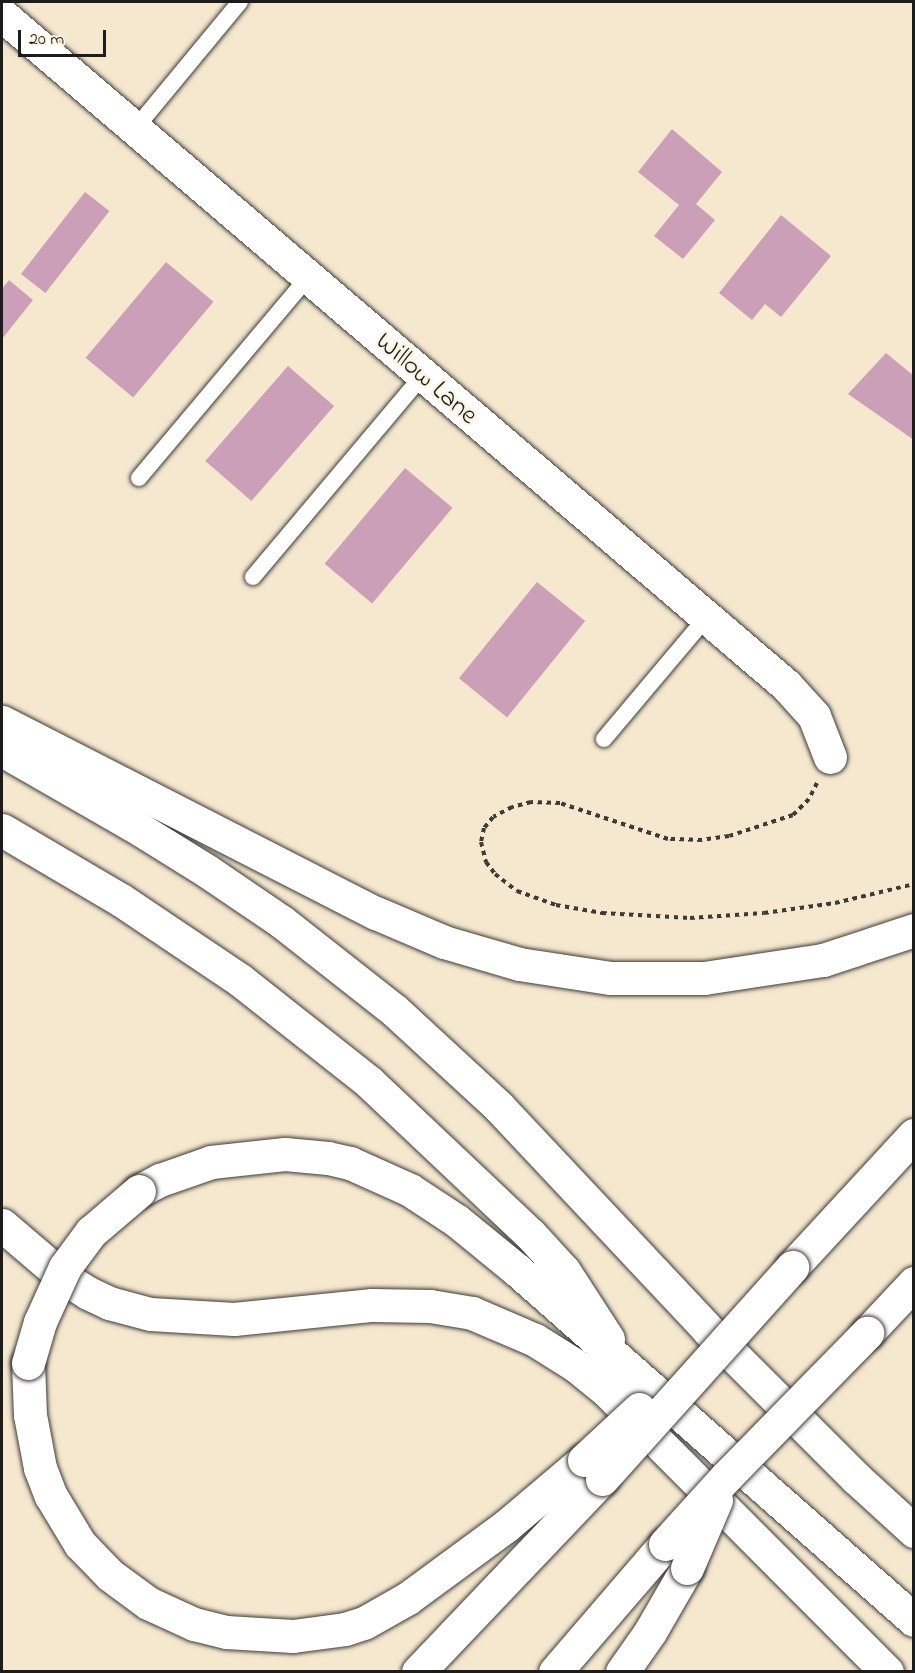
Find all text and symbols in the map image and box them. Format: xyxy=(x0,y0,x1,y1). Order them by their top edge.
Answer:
scale bar xyxy=(21,18,110,56)
text: 20 m xyxy=(29,27,64,53)
street label: Willow Lane xyxy=(368,326,484,432)

